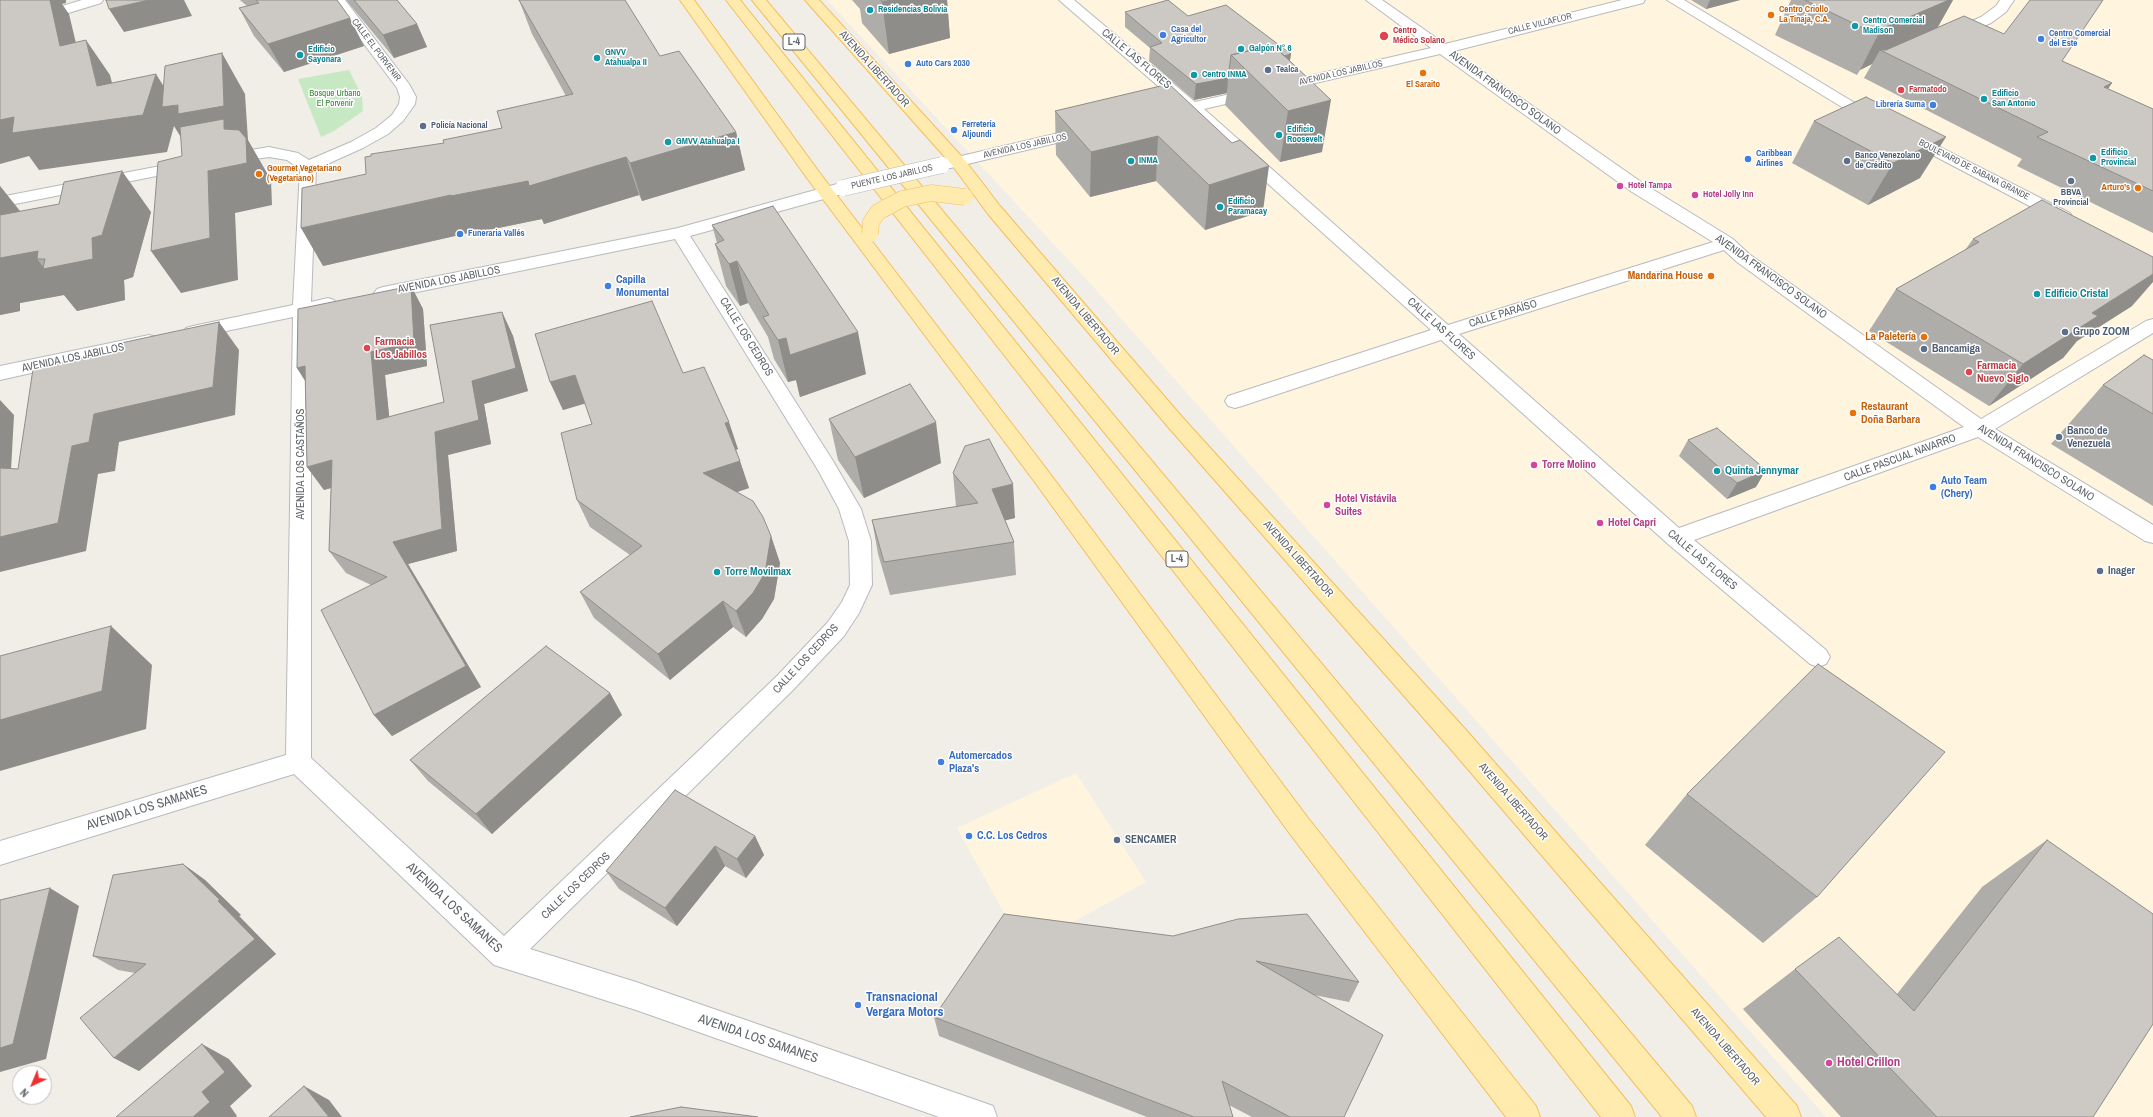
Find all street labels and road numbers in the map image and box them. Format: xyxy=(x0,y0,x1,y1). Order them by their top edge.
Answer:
street label: CALLE VILLAFLOR xyxy=(1507,11,1573,37)
street label: CALLE EL PORVENIR xyxy=(349,17,403,83)
street label: CALLE LAS FLORES xyxy=(1099,26,1173,92)
street label: AVENIDA LIBERTADOR xyxy=(836,28,912,110)
road number: L-4 xyxy=(783,34,805,50)
street label: AVENIDA FRANCISCO SOLANO xyxy=(1447,48,1563,138)
street label: AVENIDA LOS JABILLOS xyxy=(1298,58,1384,88)
street label: AVENIDA LOS JABILLOS xyxy=(982,131,1068,161)
street label: BOULEVARD DE SABANA GRANDE xyxy=(1917,137,2031,203)
street label: PUENTE LOS JABILLOS xyxy=(850,162,934,192)
street label: AVENIDA FRANCISCO SOLANO xyxy=(1713,232,1829,322)
street label: AVENIDA LOS JABILLOS xyxy=(397,264,501,296)
street label: AVENIDA LIBERTADOR xyxy=(1048,274,1122,358)
street label: CALLE LOS CEDROS xyxy=(716,295,776,379)
street label: CALLE LAS FLORES xyxy=(1404,295,1478,363)
street label: CALLE PARAÍSO xyxy=(1467,297,1539,331)
street label: AVENIDA LOS JABILLOS xyxy=(21,341,125,375)
street label: AVENIDA LOS CASTAÑOS xyxy=(294,409,308,519)
street label: AVENIDA FRANCISCO SOLANO xyxy=(1975,422,2097,504)
street label: CALLE PASCUAL NAVARRO xyxy=(1842,432,1958,484)
street label: AVENIDA LIBERTADOR xyxy=(1260,518,1336,600)
street label: CALLE LAS FLORES xyxy=(1665,527,1739,593)
road number: L-4 xyxy=(1166,551,1188,567)
street label: CALLE LOS CEDROS xyxy=(770,622,842,696)
street label: AVENIDA LIBERTADOR xyxy=(1476,761,1550,843)
street label: AVENIDA LOS SAMANES xyxy=(85,782,209,834)
street label: CALLE LOS CEDROS xyxy=(539,850,613,922)
street label: AVENIDA LOS SAMANES xyxy=(403,860,505,956)
street label: AVENIDA LIBERTADOR xyxy=(1688,1006,1762,1088)
street label: AVENIDA LOS SAMANES xyxy=(696,1011,820,1067)

